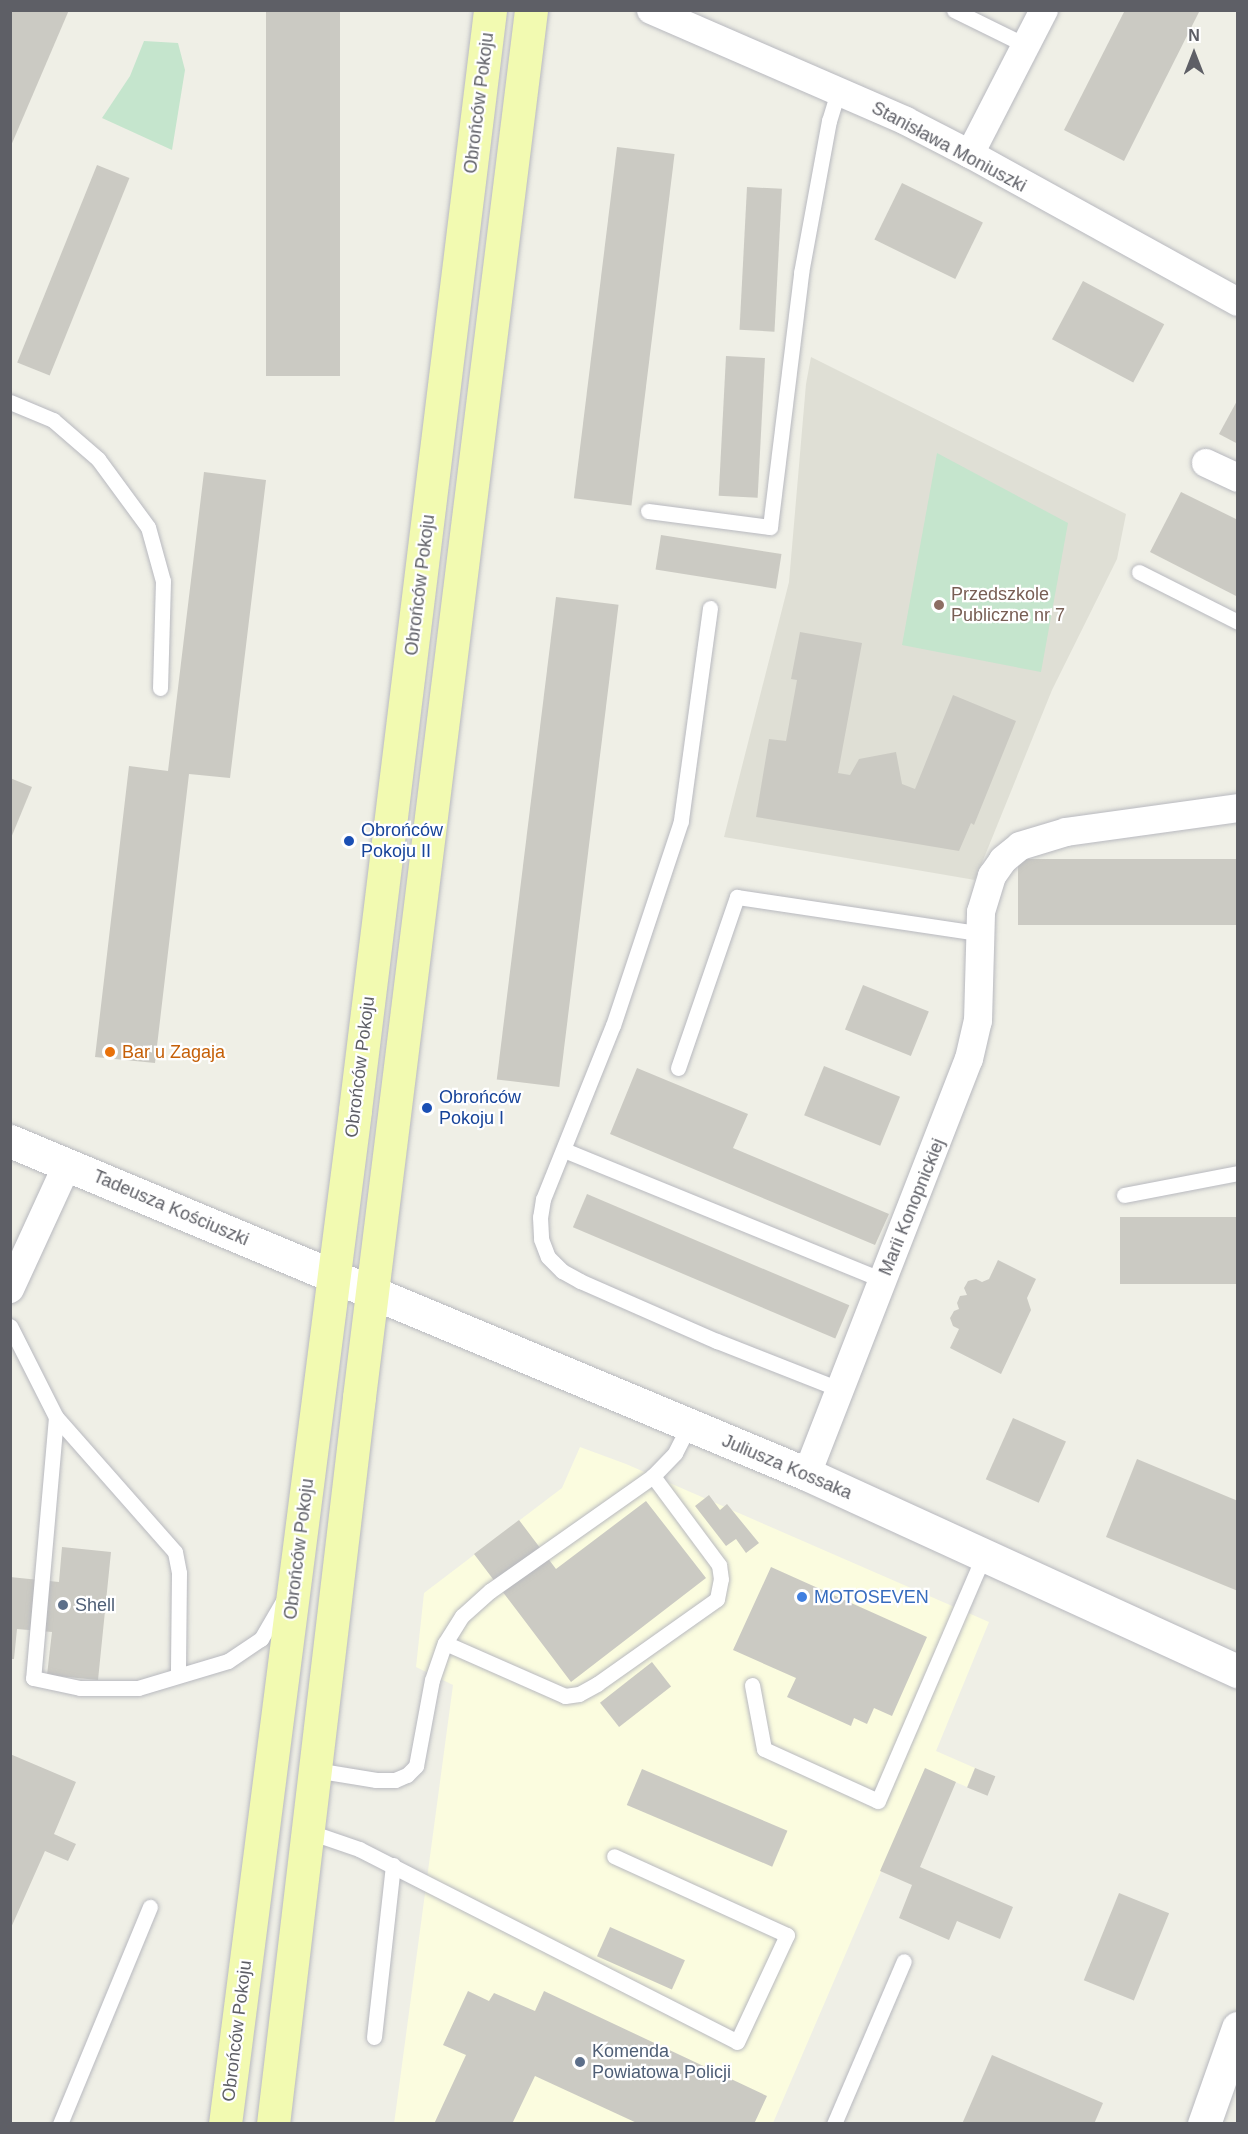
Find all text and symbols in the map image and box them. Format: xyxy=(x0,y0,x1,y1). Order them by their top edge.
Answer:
north arrow xyxy=(1164,24,1224,84)
text: N xyxy=(1188,27,1200,44)
street label: Obrońców Pokoju xyxy=(460,31,498,175)
street label: Stanisława Moniuszki xyxy=(868,97,1030,197)
street label: Obrońców Pokoju xyxy=(401,513,439,657)
place label: Przedszkole Publiczne nr 7 xyxy=(951,584,1065,626)
marker: Przedszkole Publiczne nr 7 xyxy=(932,598,946,612)
place label: Obrońców Pokoju II xyxy=(361,820,443,862)
marker: Obrońców Pokoju II xyxy=(342,834,356,848)
street label: Obrońców Pokoju xyxy=(341,995,379,1139)
place label: Bar u Zagaja xyxy=(122,1041,225,1063)
marker: Bar u Zagaja xyxy=(103,1045,117,1059)
place label: Obrońców Pokoju I xyxy=(439,1087,521,1130)
marker: Obrońców Pokoju I xyxy=(420,1101,434,1115)
street label: Marii Konopnickiej xyxy=(875,1135,949,1279)
street label: Tadeusza Kościuszki xyxy=(90,1165,252,1251)
street label: Juliusza Kossaka xyxy=(719,1430,855,1504)
street label: Obrońców Pokoju xyxy=(280,1477,318,1621)
place label: MOTOSEVEN xyxy=(814,1586,929,1608)
marker: MOTOSEVEN xyxy=(795,1590,809,1604)
place label: Shell xyxy=(75,1594,115,1616)
marker: Shell xyxy=(56,1598,70,1612)
street label: Obrońców Pokoju xyxy=(218,1959,256,2103)
place label: Komenda Powiatowa Policji xyxy=(592,2041,731,2084)
marker: Komenda Powiatowa Policji xyxy=(573,2055,587,2069)

